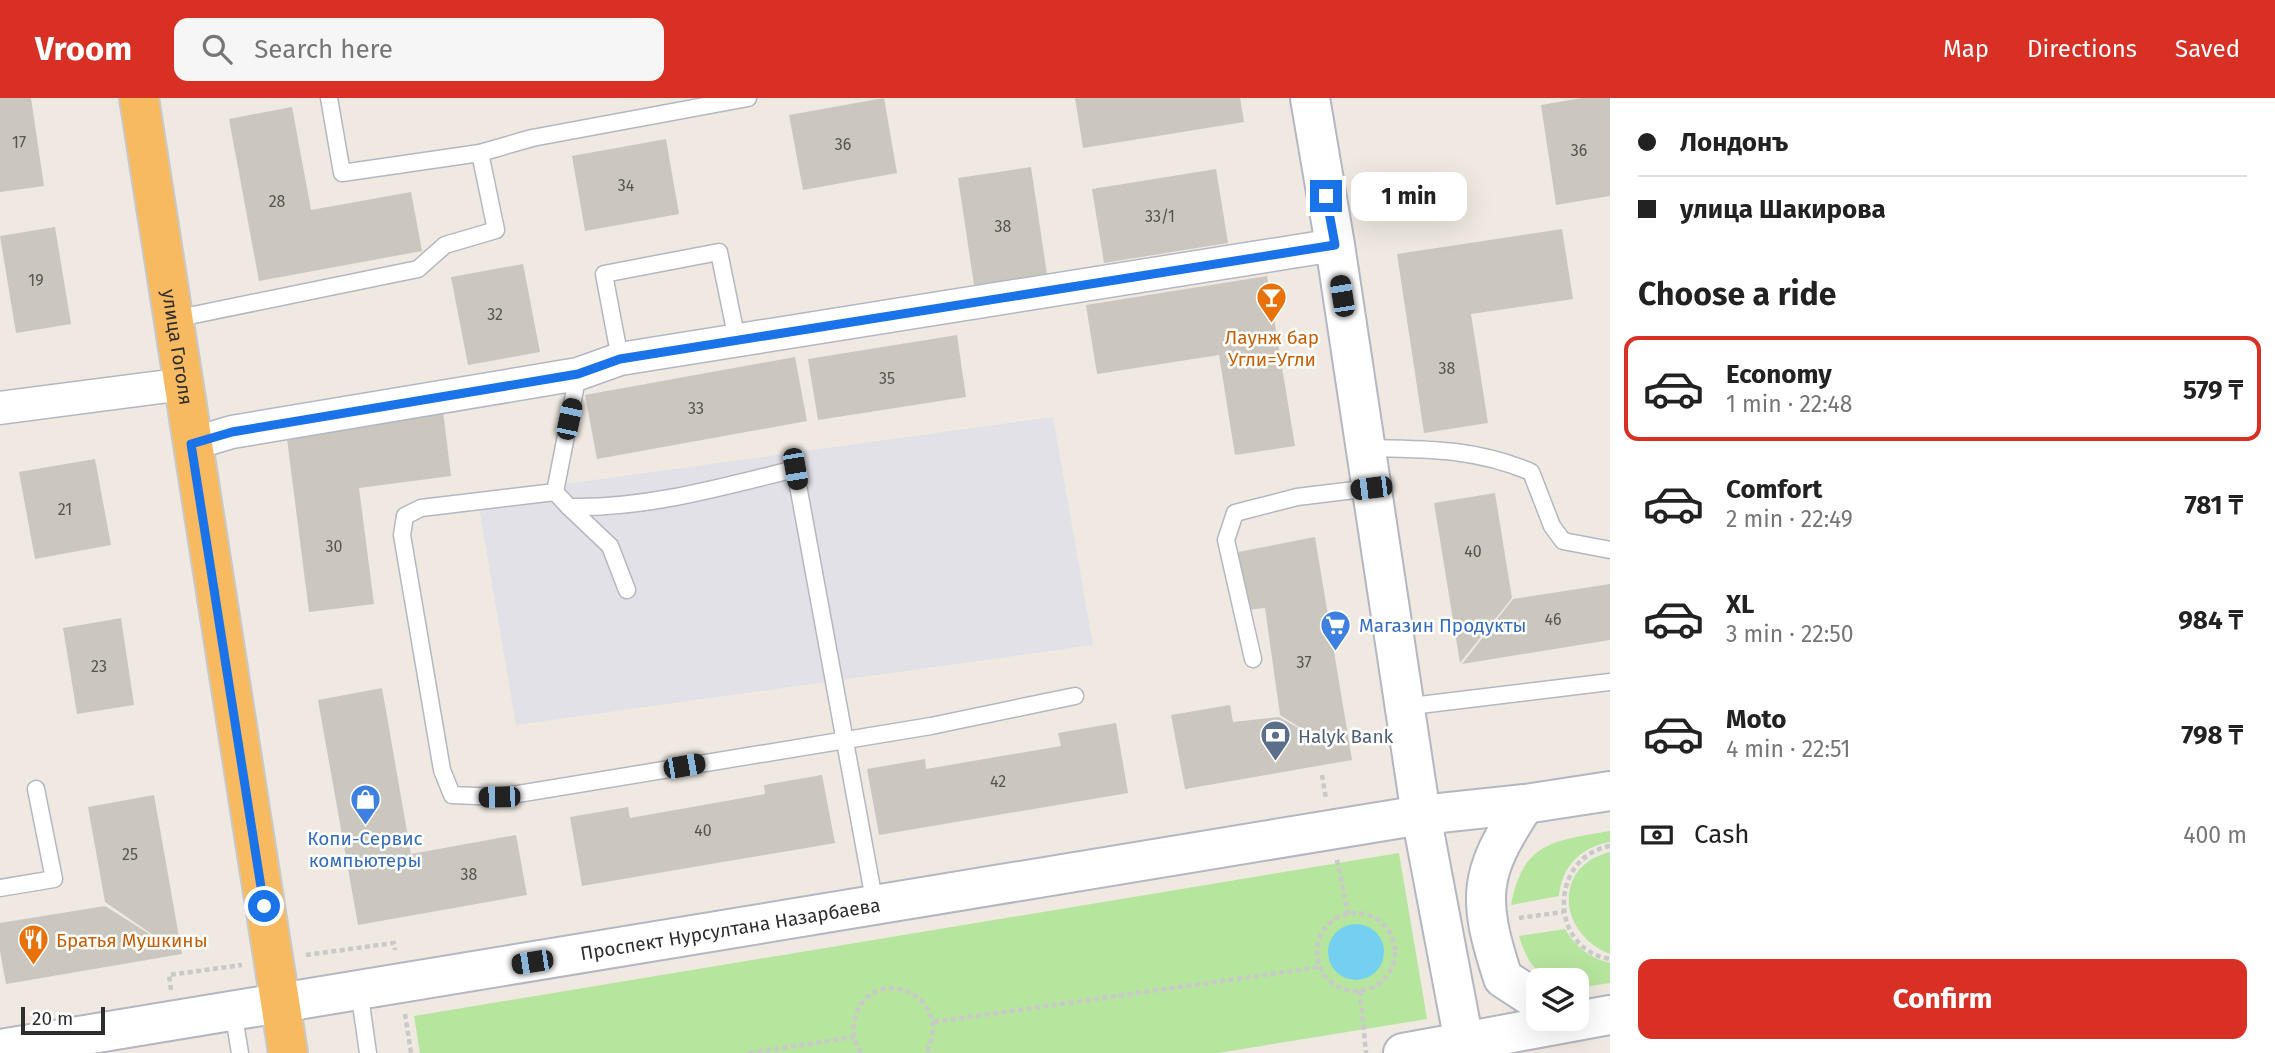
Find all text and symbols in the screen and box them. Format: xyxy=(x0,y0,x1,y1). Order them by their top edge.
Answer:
search box xyxy=(174,18,664,81)
text: Vroom xyxy=(35,29,132,69)
icon: search xyxy=(198,30,236,68)
text: Search here xyxy=(254,34,393,65)
text: Map xyxy=(1943,35,1989,63)
text: Directions xyxy=(2027,35,2137,63)
text: Saved xyxy=(2175,35,2240,63)
text: Лондонъ xyxy=(1680,127,1788,158)
house number: 17 xyxy=(12,133,26,152)
house number: 36 xyxy=(835,135,851,154)
house number: 36 xyxy=(1571,141,1587,160)
callout: 1 min xyxy=(1350,172,1466,220)
house number: 34 xyxy=(618,176,635,195)
route end xyxy=(1310,180,1342,212)
text: 1 min xyxy=(1381,182,1437,210)
house number: 28 xyxy=(269,192,286,211)
text: улица Шакирова xyxy=(1680,194,1886,225)
house number: 33/1 xyxy=(1145,207,1175,226)
house number: 38 xyxy=(995,217,1012,236)
house number: 19 xyxy=(28,271,44,290)
car xyxy=(1329,274,1356,318)
text: Choose a ride xyxy=(1638,275,1836,313)
bar icon: Лаунж бар Угли=Угли xyxy=(1255,281,1289,325)
street label: улица Гоголя xyxy=(157,287,198,407)
house number: 32 xyxy=(487,305,503,324)
place label: Лаунж бар Угли=Угли xyxy=(1225,326,1319,371)
icon: car xyxy=(1642,357,1705,420)
house number: 38 xyxy=(1439,359,1456,378)
text: Economy xyxy=(1726,359,1832,390)
house number: 35 xyxy=(879,369,895,388)
text: 579 ₸ xyxy=(2183,375,2243,406)
text: 1 min · 22:48 xyxy=(1726,390,1853,418)
car xyxy=(555,396,584,442)
house number: 33 xyxy=(688,399,704,418)
car xyxy=(782,446,809,492)
icon: car xyxy=(1642,472,1705,535)
text: Comfort xyxy=(1726,474,1822,505)
car xyxy=(1349,475,1394,501)
text: 781 ₸ xyxy=(2185,490,2243,521)
house number: 21 xyxy=(58,500,72,519)
text: 2 min · 22:49 xyxy=(1726,505,1853,533)
house number: 30 xyxy=(326,537,343,556)
house number: 40 xyxy=(1464,542,1482,561)
icon: car xyxy=(1642,587,1705,650)
text: XL xyxy=(1726,589,1754,620)
text: 984 ₸ xyxy=(2178,605,2243,636)
supermarket icon: Магазин Продукты xyxy=(1319,608,1353,652)
house number: 46 xyxy=(1544,610,1562,629)
place label: Магазин Продукты xyxy=(1359,614,1526,637)
text: 3 min · 22:50 xyxy=(1726,620,1854,648)
house number: 37 xyxy=(1296,653,1312,672)
house number: 23 xyxy=(91,657,107,676)
icon: car xyxy=(1642,702,1705,765)
text: Moto xyxy=(1726,704,1786,735)
bank icon: Halyk Bank xyxy=(1258,719,1292,763)
text: 798 ₸ xyxy=(2181,720,2243,751)
place label: Halyk Bank xyxy=(1298,725,1394,748)
text: 4 min · 22:51 xyxy=(1726,735,1850,763)
car xyxy=(662,752,707,780)
house number: 42 xyxy=(990,772,1006,791)
shop icon: Копи-Сервис компьютеры xyxy=(348,782,382,826)
car xyxy=(478,786,521,808)
icon: cash xyxy=(1638,816,1676,854)
text: Cash xyxy=(1694,819,1750,850)
house number: 40 xyxy=(694,821,712,840)
text: 400 m xyxy=(2183,821,2247,849)
place label: Копи-Сервис компьютеры xyxy=(307,827,423,872)
house number: 25 xyxy=(122,845,138,864)
house number: 38 xyxy=(461,865,478,884)
route start xyxy=(248,890,280,922)
street label: Проспект Нурсултана Назарбаева xyxy=(579,893,882,965)
restaurant icon: Братья Мушкины xyxy=(16,923,50,967)
place label: Братья Мушкины xyxy=(56,929,208,952)
car xyxy=(510,948,555,976)
button: Confirm xyxy=(1638,959,2247,1039)
map controls xyxy=(1526,968,1589,1031)
button: layers xyxy=(1526,968,1589,1031)
scale bar xyxy=(21,1004,105,1036)
text: 20 m xyxy=(32,1007,73,1030)

